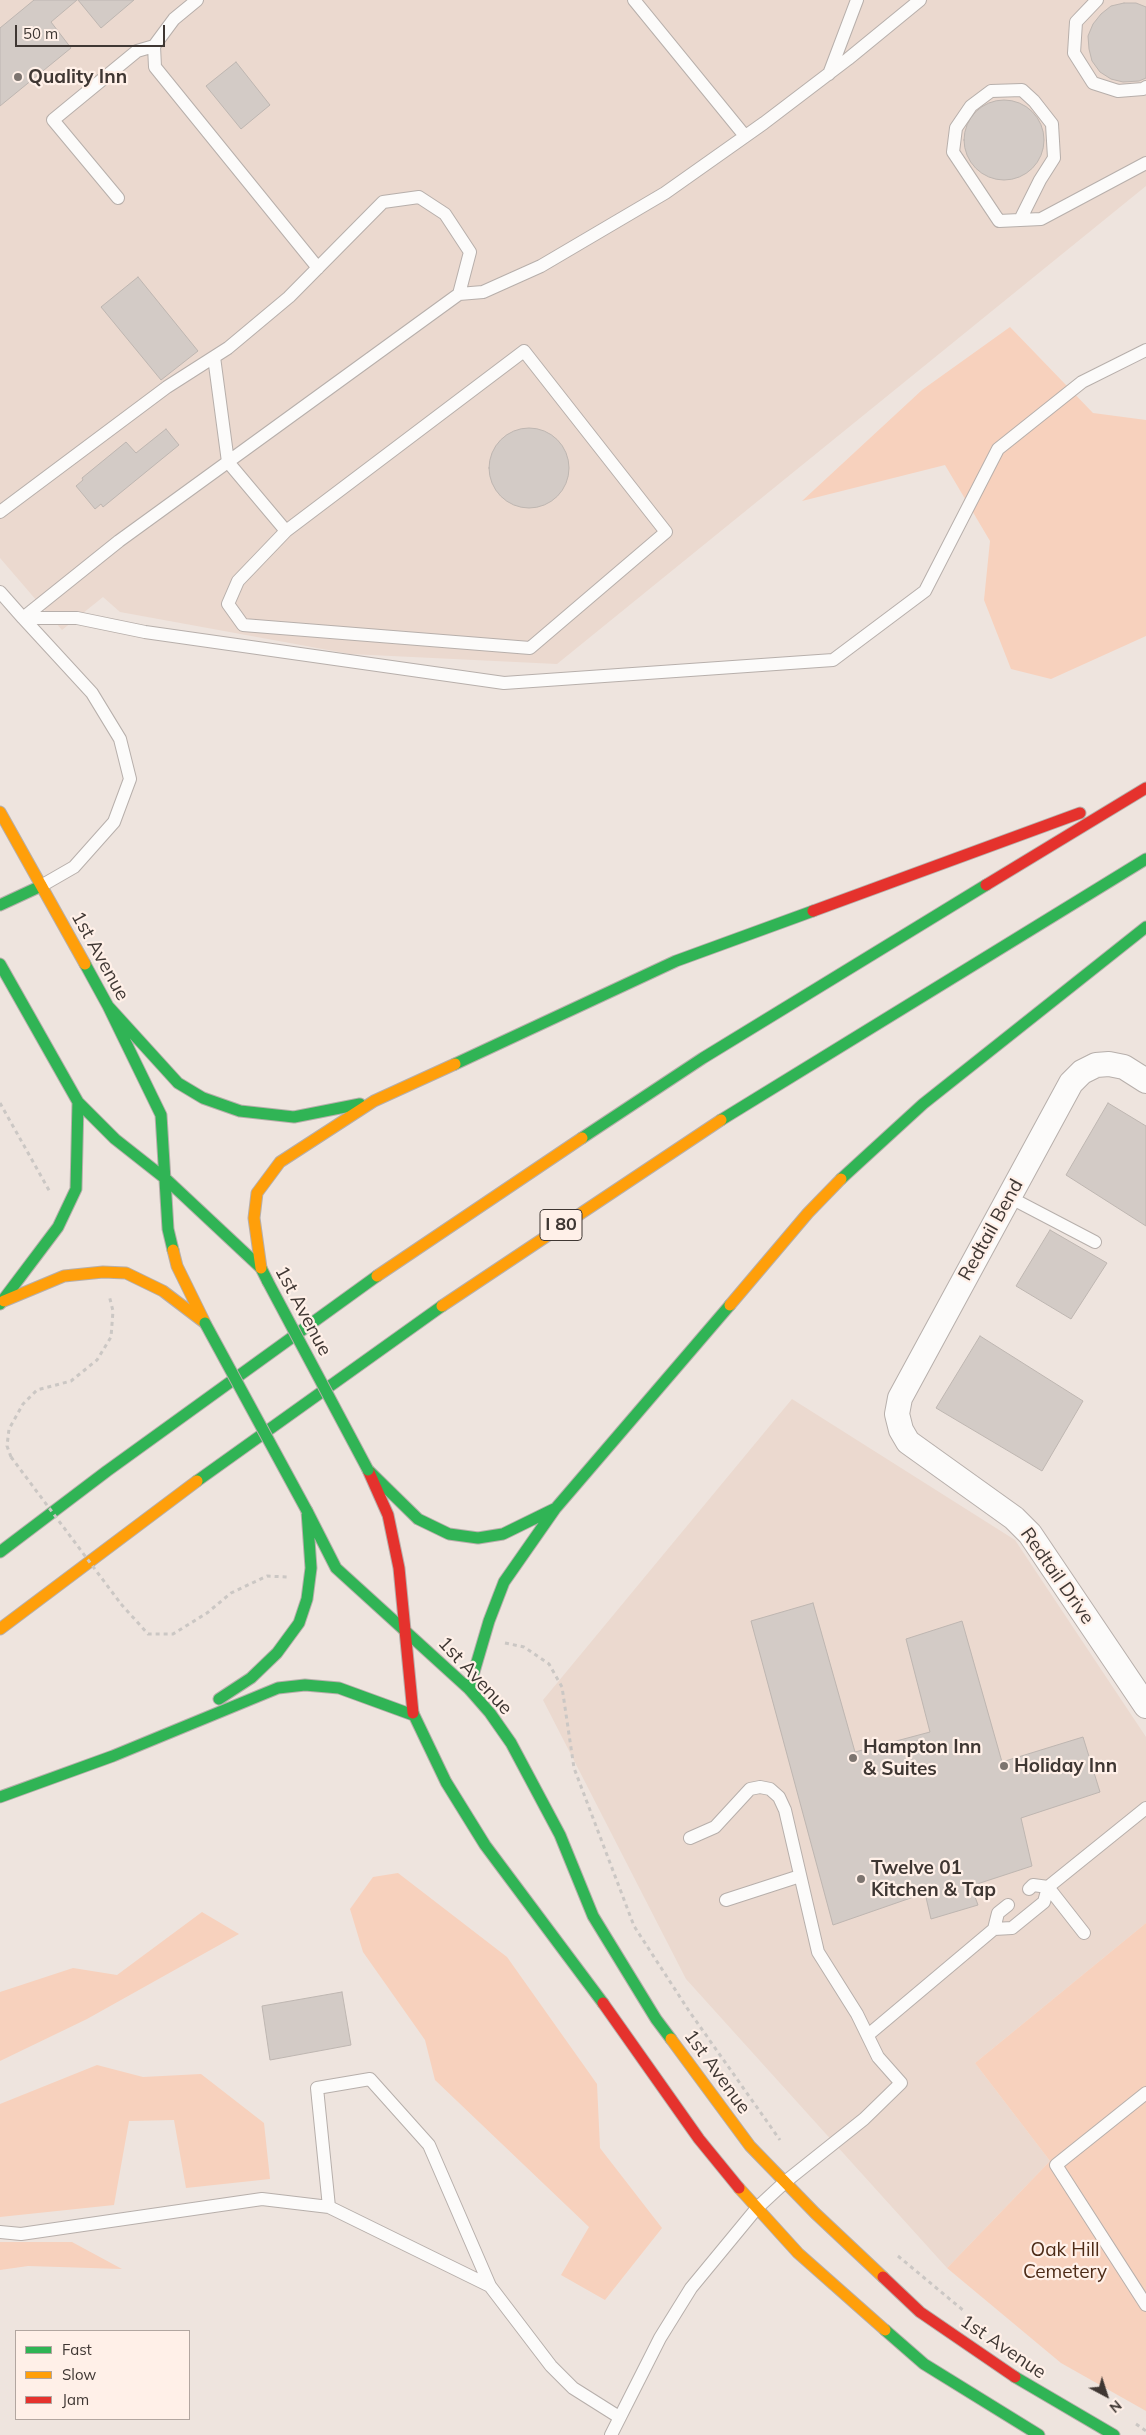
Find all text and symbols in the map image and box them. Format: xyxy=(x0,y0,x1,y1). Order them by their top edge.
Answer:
scale bar xyxy=(18,15,168,47)
text: 50 m xyxy=(23,24,58,43)
place label: Quality Inn xyxy=(28,66,127,88)
marker: Quality Inn xyxy=(12,71,24,83)
street label: 1st Avenue xyxy=(66,907,134,1005)
street label: Redtail Bend xyxy=(954,1175,1028,1285)
road number: I 80 xyxy=(540,1210,582,1240)
street label: 1st Avenue xyxy=(270,1262,336,1360)
street label: Redtail Drive xyxy=(1015,1523,1099,1629)
street label: 1st Avenue xyxy=(433,1632,517,1720)
place label: Hampton Inn & Suites xyxy=(863,1736,982,1780)
marker: Hampton Inn & Suites xyxy=(847,1752,859,1764)
place label: Holiday Inn xyxy=(1014,1755,1117,1777)
marker: Holiday Inn xyxy=(998,1760,1010,1772)
place label: Twelve 01 Kitchen & Tap xyxy=(871,1857,996,1901)
marker: Twelve 01 Kitchen & Tap xyxy=(855,1873,867,1885)
street label: 1st Avenue xyxy=(679,2025,755,2119)
park label: Oak Hill Cemetery xyxy=(1023,2239,1107,2283)
street label: 1st Avenue xyxy=(956,2310,1050,2384)
legend xyxy=(15,2330,190,2420)
text: Fast xyxy=(62,2340,92,2359)
text: Slow xyxy=(62,2365,96,2384)
north arrow xyxy=(1081,2370,1131,2420)
text: Jam xyxy=(62,2390,89,2409)
text: N xyxy=(1106,2396,1125,2417)

